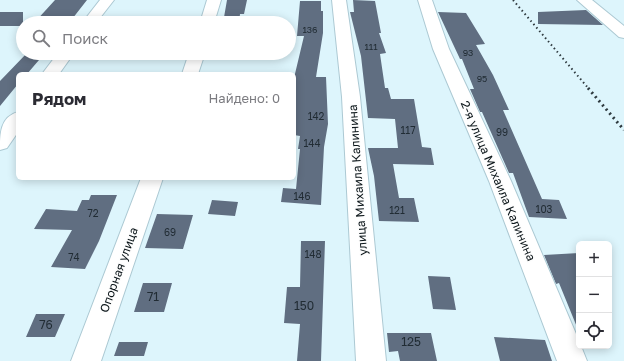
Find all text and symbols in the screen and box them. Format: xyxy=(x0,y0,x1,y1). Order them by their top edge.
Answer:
search box xyxy=(16,16,296,60)
house number: 136 xyxy=(302,24,318,35)
icon: search xyxy=(30,27,52,49)
text: Поиск xyxy=(62,29,108,47)
house number: 111 xyxy=(364,41,378,52)
house number: 93 xyxy=(463,47,473,58)
house number: 95 xyxy=(477,73,487,84)
text: Рядом xyxy=(32,88,86,109)
text: Найдено: 0 xyxy=(208,90,280,106)
street label: 2-я улица Михаила Калинина xyxy=(458,98,539,263)
street label: улица Михаила Калинина xyxy=(345,104,370,256)
house number: 142 xyxy=(308,110,325,122)
house number: 117 xyxy=(401,124,416,136)
house number: 99 xyxy=(496,126,508,138)
house number: 144 xyxy=(303,137,321,149)
house number: 146 xyxy=(294,190,311,202)
house number: 103 xyxy=(536,203,553,215)
house number: 121 xyxy=(389,204,405,216)
house number: 72 xyxy=(87,207,99,219)
street label: Опорная улица xyxy=(96,225,141,315)
house number: 69 xyxy=(164,226,176,238)
map controls xyxy=(576,241,612,349)
button: + xyxy=(576,241,612,277)
house number: 148 xyxy=(304,248,322,260)
house number: 74 xyxy=(68,251,80,263)
button: − xyxy=(576,277,612,313)
house number: 71 xyxy=(147,289,159,304)
house number: 150 xyxy=(294,298,314,313)
button: locate xyxy=(576,313,612,349)
house number: 76 xyxy=(39,317,53,332)
house number: 125 xyxy=(401,334,421,349)

